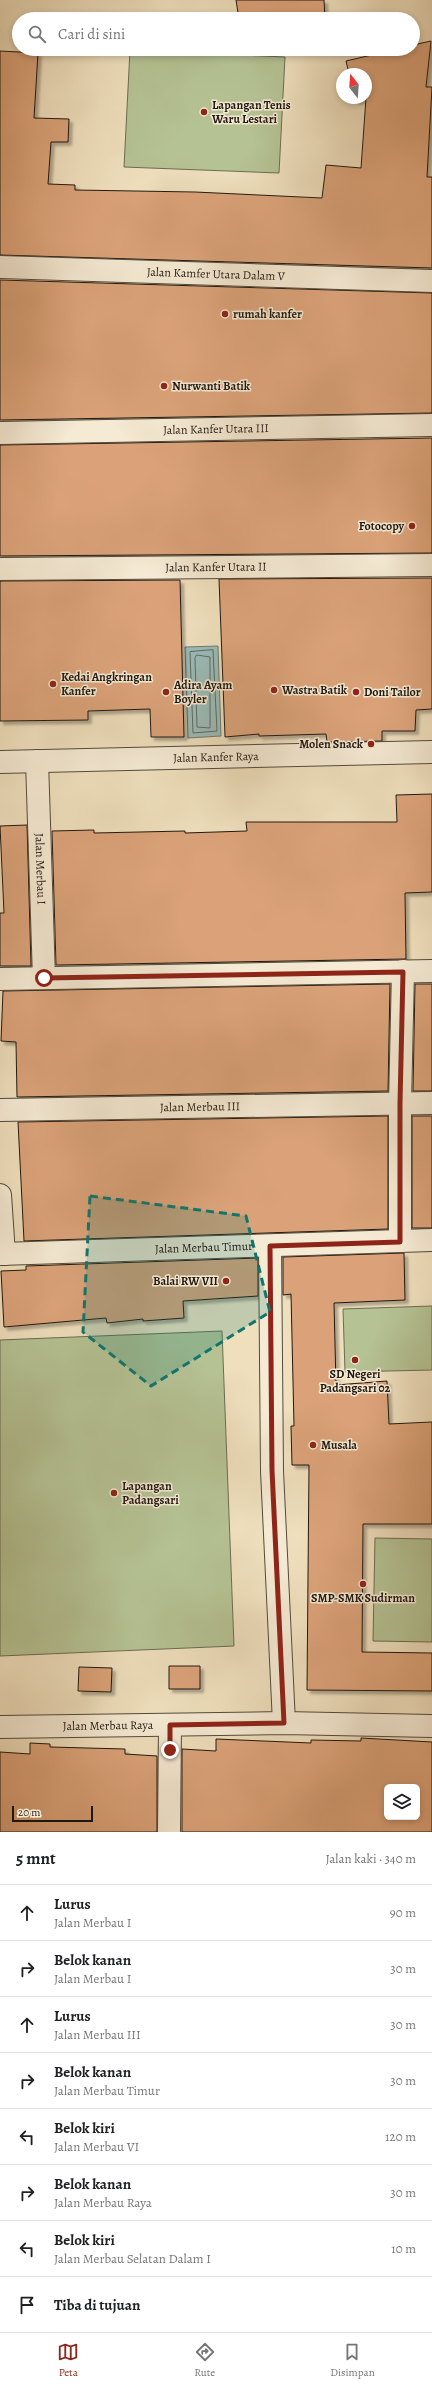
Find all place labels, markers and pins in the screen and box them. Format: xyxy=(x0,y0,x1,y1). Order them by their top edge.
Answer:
place label: Lapangan Tenis Waru Lestari xyxy=(211,97,291,127)
marker: Lapangan Tenis Waru Lestari xyxy=(199,107,209,117)
place label: rumah kanfer xyxy=(233,306,302,322)
marker: rumah kanfer xyxy=(220,309,230,319)
place label: Nurwanti Batik xyxy=(172,378,251,394)
marker: Nurwanti Batik xyxy=(159,381,169,391)
place label: Fotocopy xyxy=(359,518,404,534)
marker: Fotocopy xyxy=(407,521,417,531)
place label: Kedai Angkringan Kanfer xyxy=(61,669,152,699)
place label: Adira Ayam Boyler xyxy=(173,677,232,707)
marker: Kedai Angkringan Kanfer xyxy=(48,679,58,689)
place label: Wastra Batik xyxy=(281,682,348,698)
place label: Doni Tailor xyxy=(364,684,421,700)
marker: Wastra Batik xyxy=(269,685,279,695)
marker: Adira Ayam Boyler xyxy=(161,687,171,697)
marker: Doni Tailor xyxy=(351,687,361,697)
place label: Molen Snack xyxy=(299,736,364,752)
marker: Molen Snack xyxy=(366,739,376,749)
place label: Balai RW VII xyxy=(153,1273,218,1289)
marker: Balai RW VII xyxy=(221,1276,231,1286)
marker: SD Negeri Padangsari 02 xyxy=(350,1355,360,1365)
place label: SD Negeri Padangsari 02 xyxy=(320,1366,391,1396)
place label: Musala xyxy=(321,1437,357,1453)
marker: Musala xyxy=(308,1440,318,1450)
place label: Lapangan Padangsari xyxy=(122,1478,179,1508)
marker: Lapangan Padangsari xyxy=(109,1488,119,1498)
marker: SMP-SMK Sudirman xyxy=(358,1579,368,1589)
place label: SMP-SMK Sudirman xyxy=(311,1590,415,1606)

